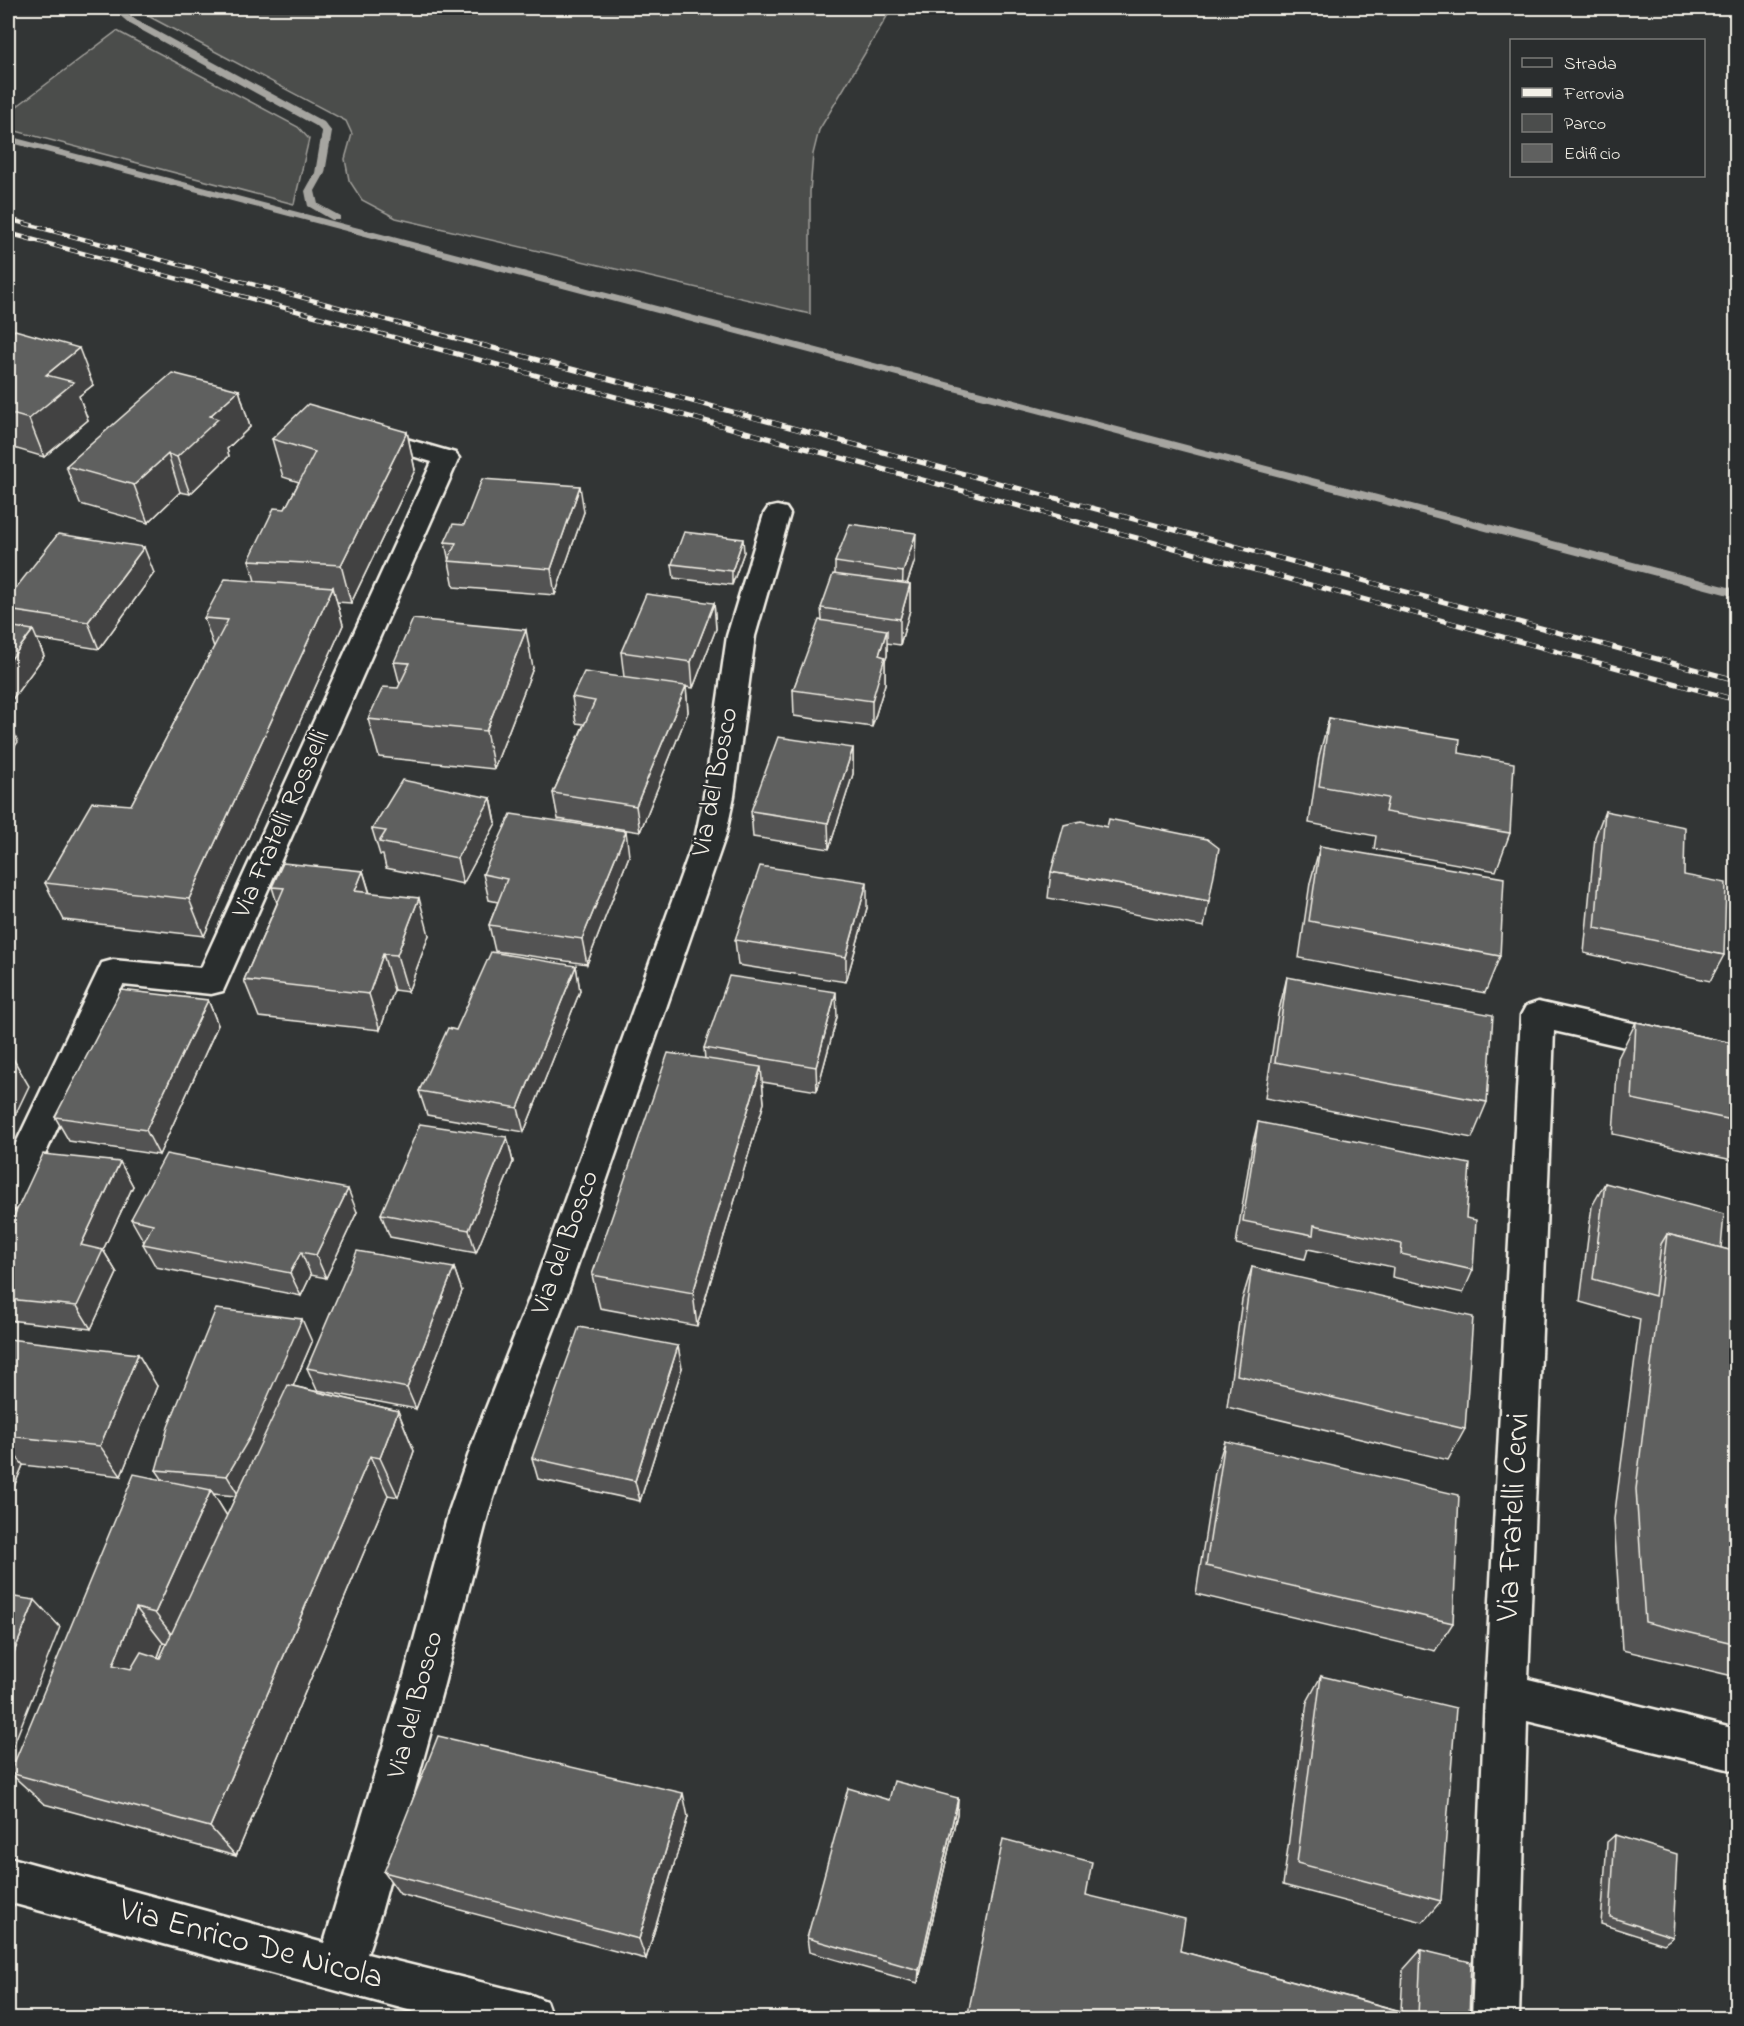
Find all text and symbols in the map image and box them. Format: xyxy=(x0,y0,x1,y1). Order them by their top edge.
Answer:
legend xyxy=(1510,39,1705,177)
text: Strada xyxy=(1564,52,1617,78)
text: Ferrovia xyxy=(1563,82,1624,108)
text: Parco xyxy=(1564,112,1606,138)
text: Edificio xyxy=(1564,142,1620,168)
street label: Via del Bosco xyxy=(682,704,750,861)
street label: Via Fratelli Rosselli xyxy=(223,723,341,926)
street label: Via del Bosco xyxy=(522,1165,610,1321)
street label: Via Fratelli Cervi xyxy=(1485,1411,1543,1624)
street label: Via del Bosco xyxy=(377,1627,454,1784)
street label: Via Enrico De Nicola xyxy=(113,1886,388,2003)

